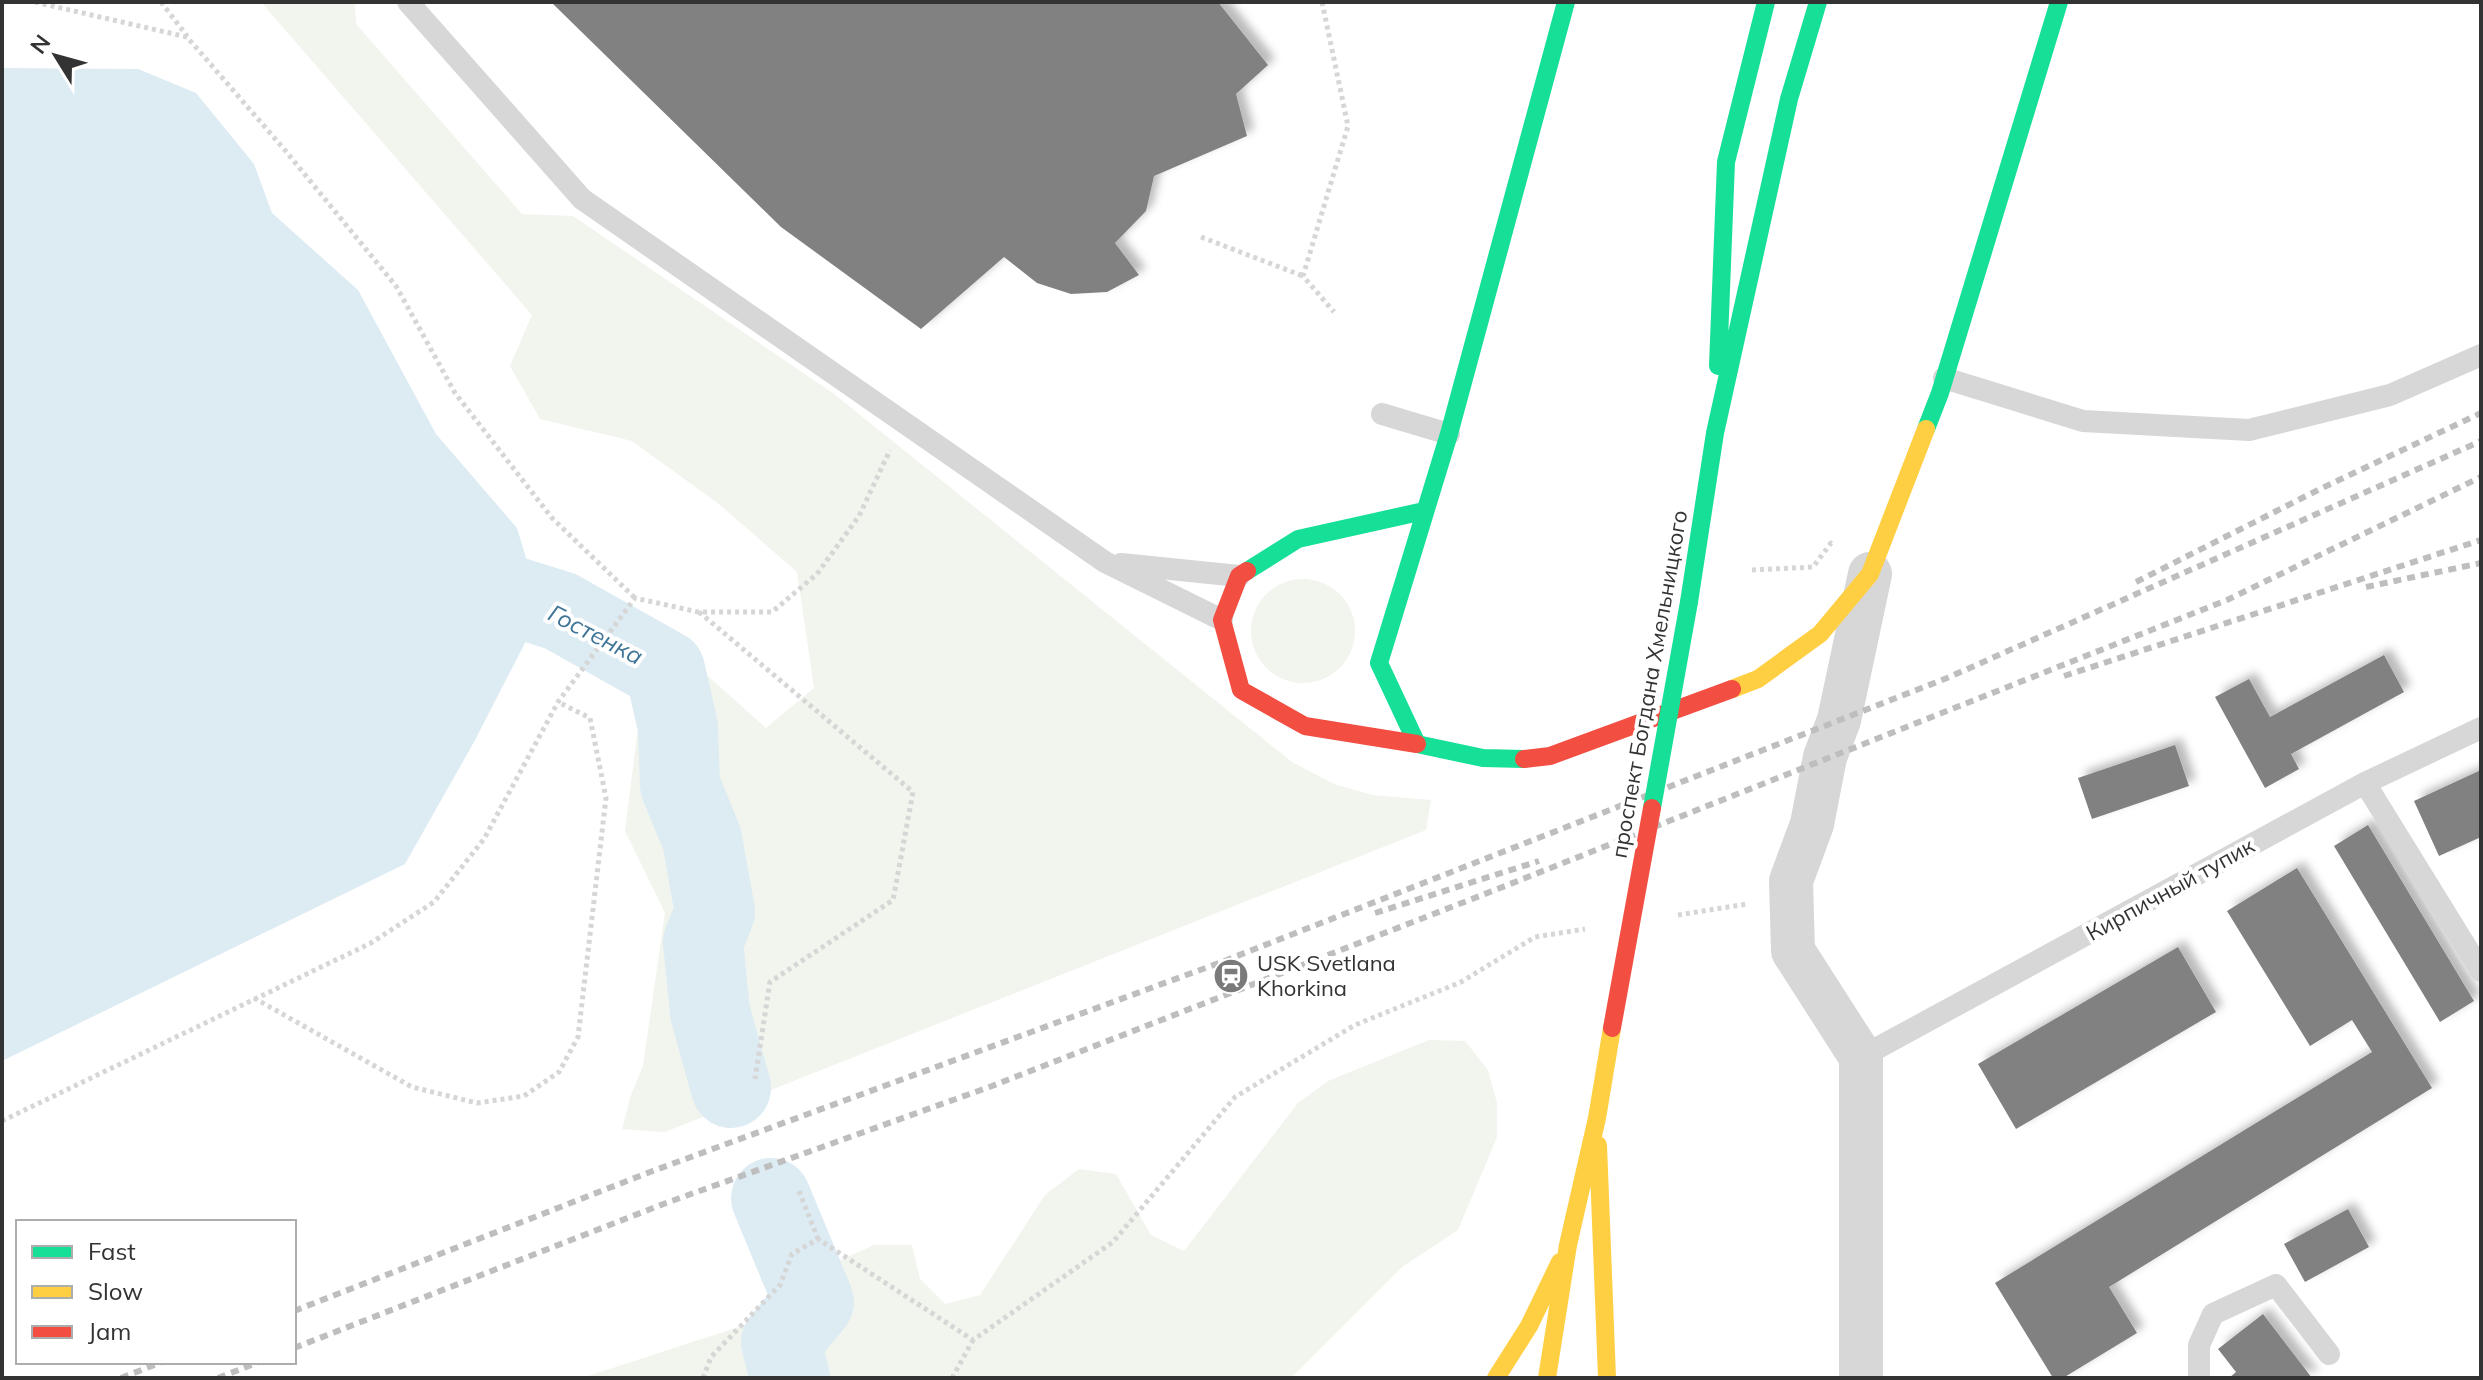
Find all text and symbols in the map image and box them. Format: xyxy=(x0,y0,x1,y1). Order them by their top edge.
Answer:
north arrow xyxy=(16,16,96,96)
text: N xyxy=(24,29,56,59)
street label: проспект Богдана Хмельницкого xyxy=(1605,508,1693,860)
water label: Гостенка xyxy=(543,597,649,671)
street label: Кирпичный тупик xyxy=(2081,831,2259,947)
place label: USK Svetlana Khorkina xyxy=(1257,949,1396,1002)
station icon: USK Svetlana Khorkina xyxy=(1212,957,1250,995)
legend xyxy=(16,1220,296,1364)
text: Fast xyxy=(88,1236,136,1266)
text: Slow xyxy=(88,1276,143,1306)
text: Jam xyxy=(88,1316,131,1346)

